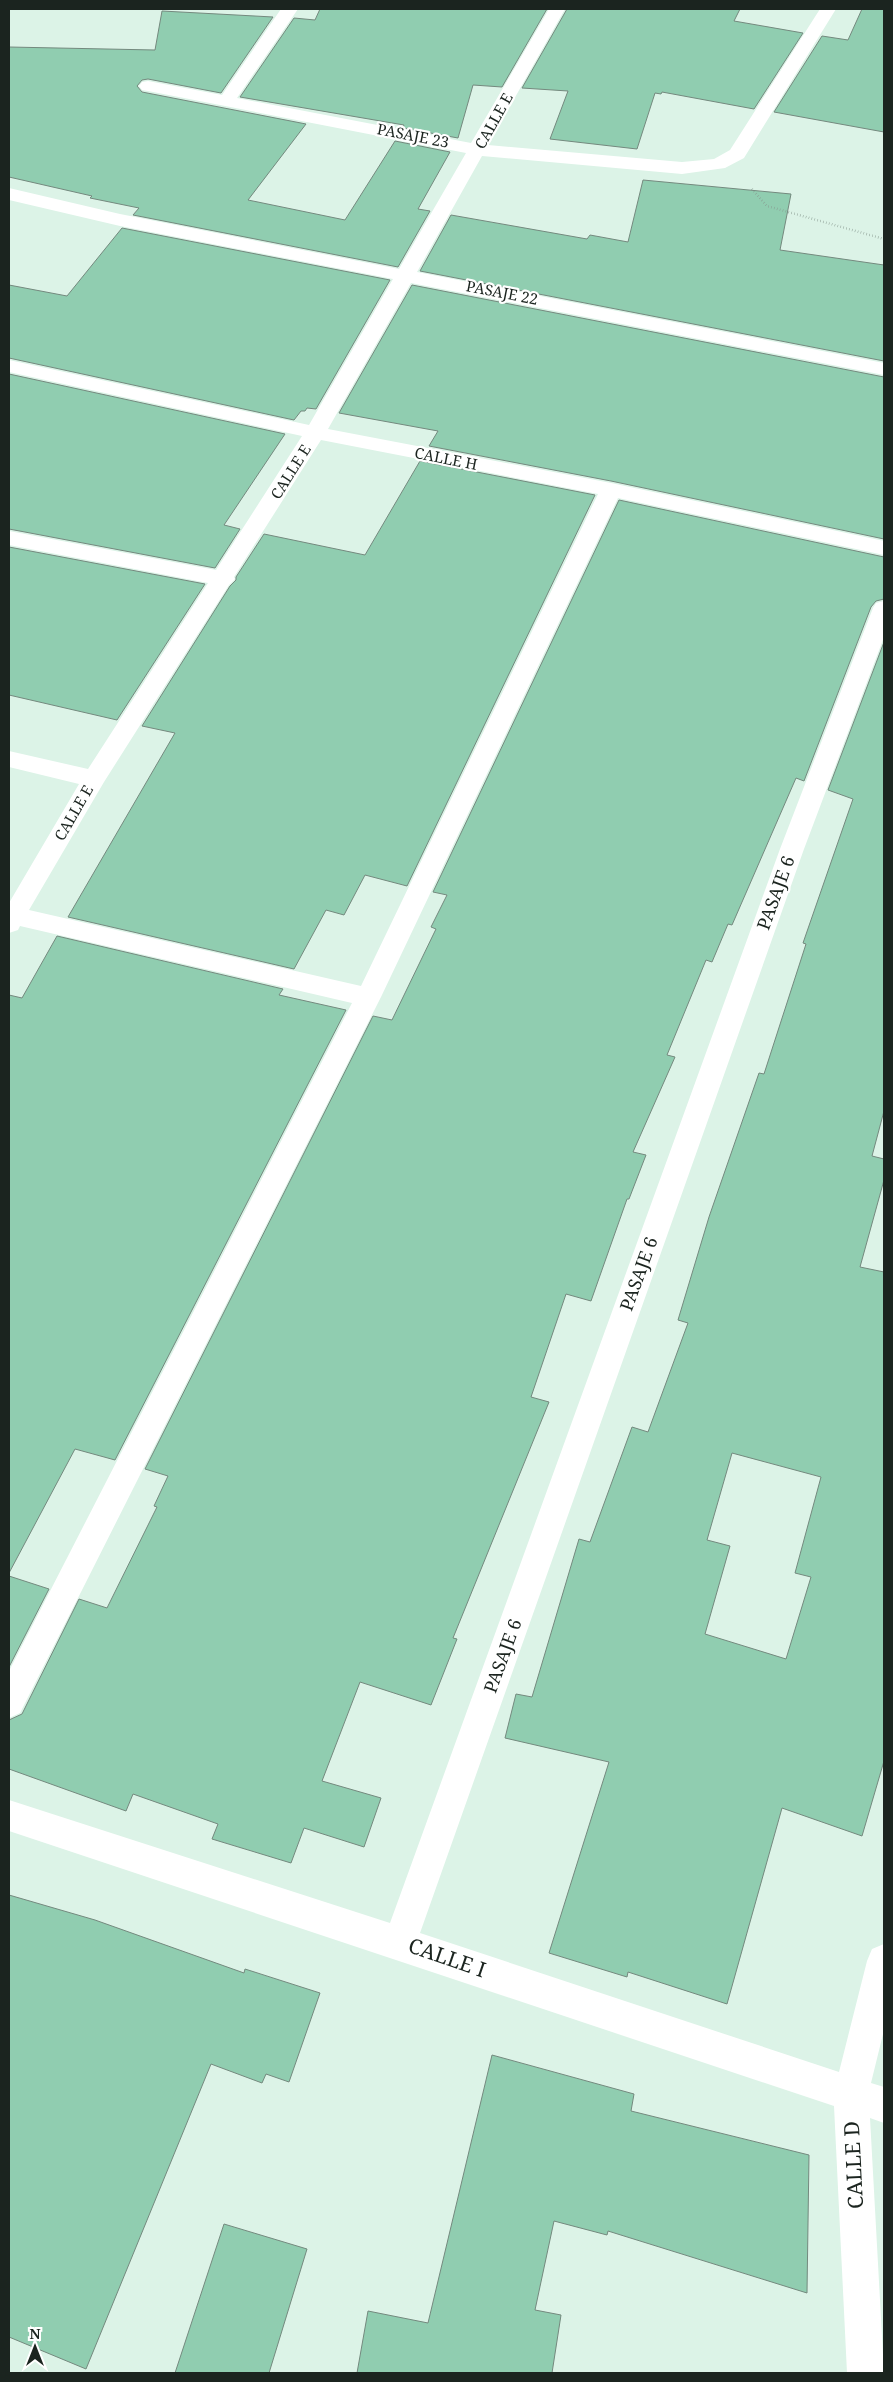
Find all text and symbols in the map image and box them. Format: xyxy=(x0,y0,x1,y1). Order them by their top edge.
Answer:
street label: CALLE E xyxy=(470,89,517,152)
street label: PASAJE 23 xyxy=(376,118,451,152)
street label: PASAJE 22 xyxy=(465,275,540,309)
street label: CALLE E xyxy=(265,440,315,503)
street label: CALLE H xyxy=(413,442,479,474)
street label: CALLE E xyxy=(49,781,97,844)
street label: PASAJE 6 xyxy=(751,852,800,933)
street label: PASAJE 6 xyxy=(614,1233,663,1314)
street label: PASAJE 6 xyxy=(478,1615,527,1696)
street label: CALLE I xyxy=(405,1931,490,1983)
street label: CALLE D xyxy=(837,2121,869,2210)
north arrow xyxy=(10,2322,60,2372)
text: N xyxy=(29,2324,41,2343)

